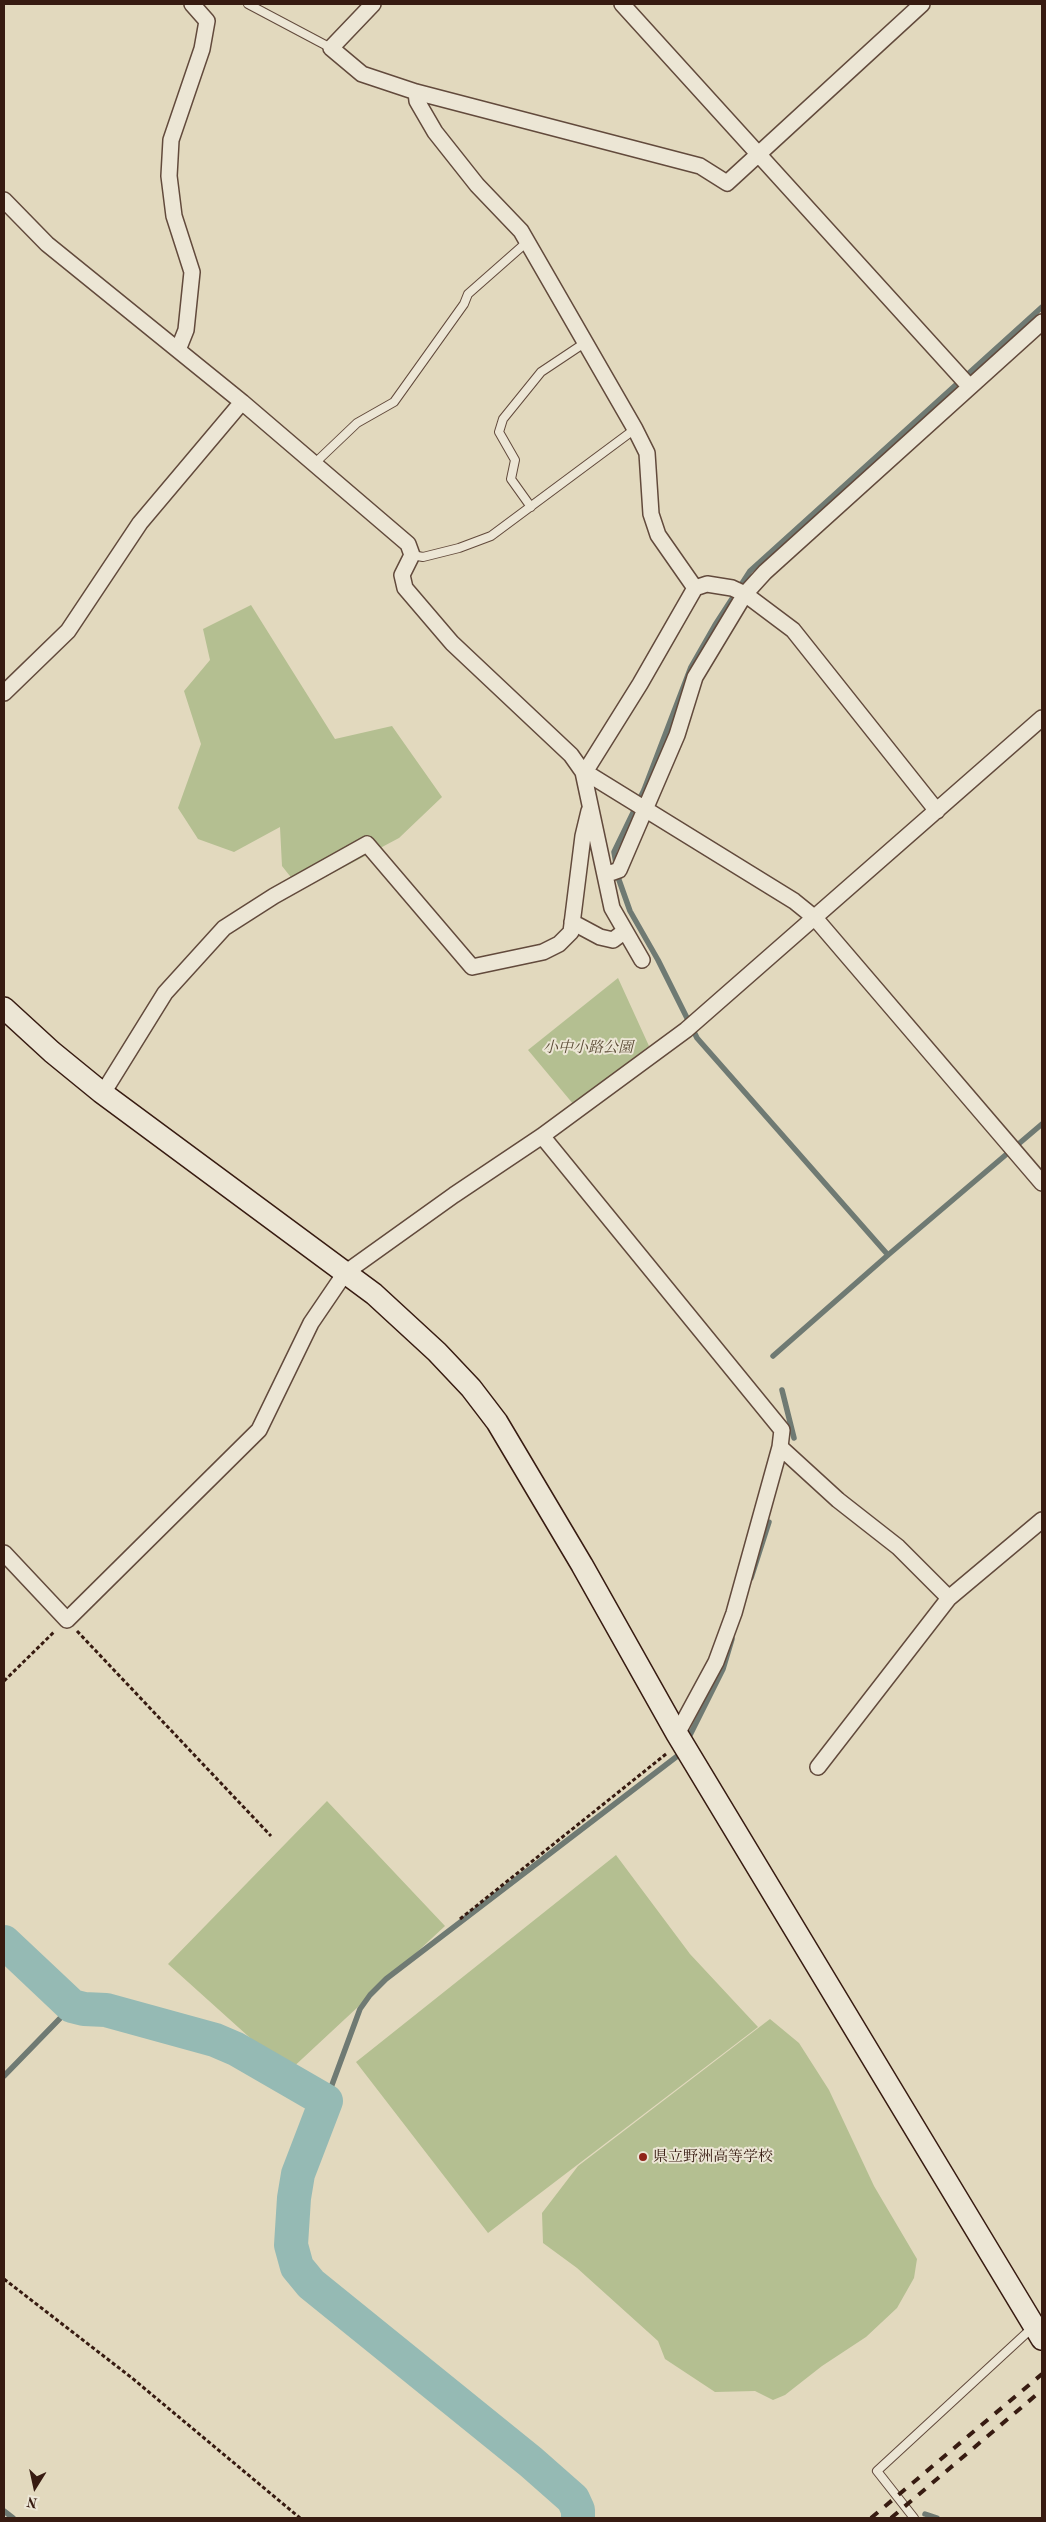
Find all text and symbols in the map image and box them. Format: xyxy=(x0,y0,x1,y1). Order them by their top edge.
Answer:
park label: 小中小路公園 xyxy=(543,1039,633,1057)
place label: 県立野洲高等学校 xyxy=(653,2148,773,2166)
marker: 県立野洲高等学校 xyxy=(637,2151,649,2163)
north arrow xyxy=(10,2462,60,2512)
text: N xyxy=(26,2494,39,2510)

